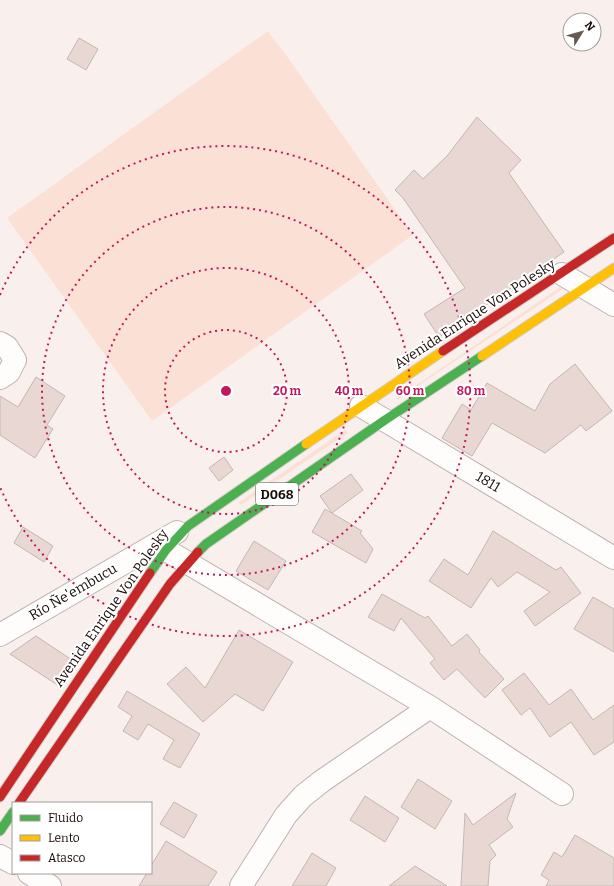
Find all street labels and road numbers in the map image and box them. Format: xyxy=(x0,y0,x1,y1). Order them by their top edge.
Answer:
street label: Avenida Enrique Von Polesky xyxy=(391,255,559,372)
street label: 1811 xyxy=(473,468,504,496)
road number: D068 xyxy=(256,483,298,505)
street label: Avenida Enrique Von Polesky xyxy=(50,525,172,690)
street label: Río Ñe'embucu xyxy=(26,560,120,624)

